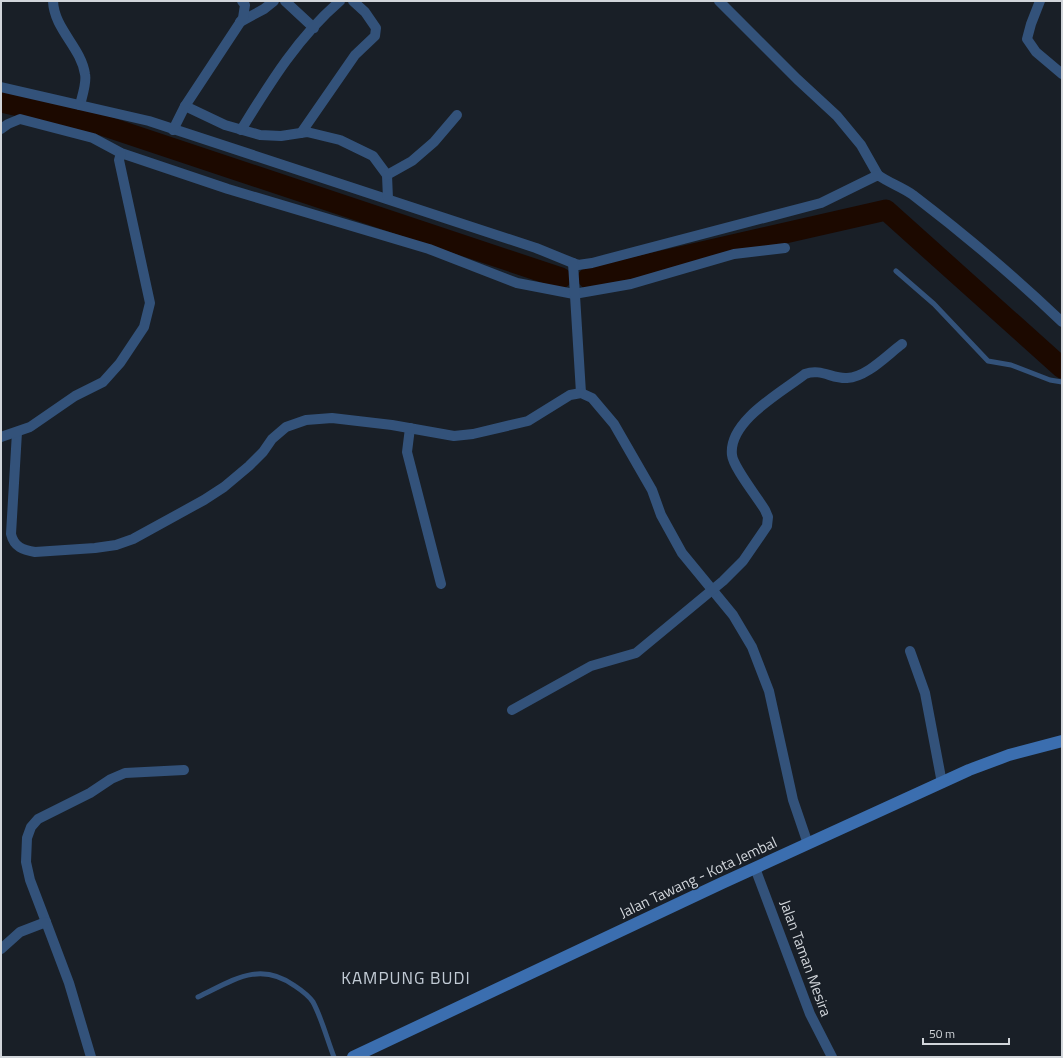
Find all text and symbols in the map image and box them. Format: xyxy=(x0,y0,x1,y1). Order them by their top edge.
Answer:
street label: Jalan Tawang - Kota Jembal xyxy=(615,830,781,924)
street label: Jalan Taman Mesira xyxy=(774,896,838,1020)
district label: KAMPUNG BUDI xyxy=(341,965,471,991)
scale bar xyxy=(923,1020,1009,1046)
text: 50 m xyxy=(929,1024,955,1043)

